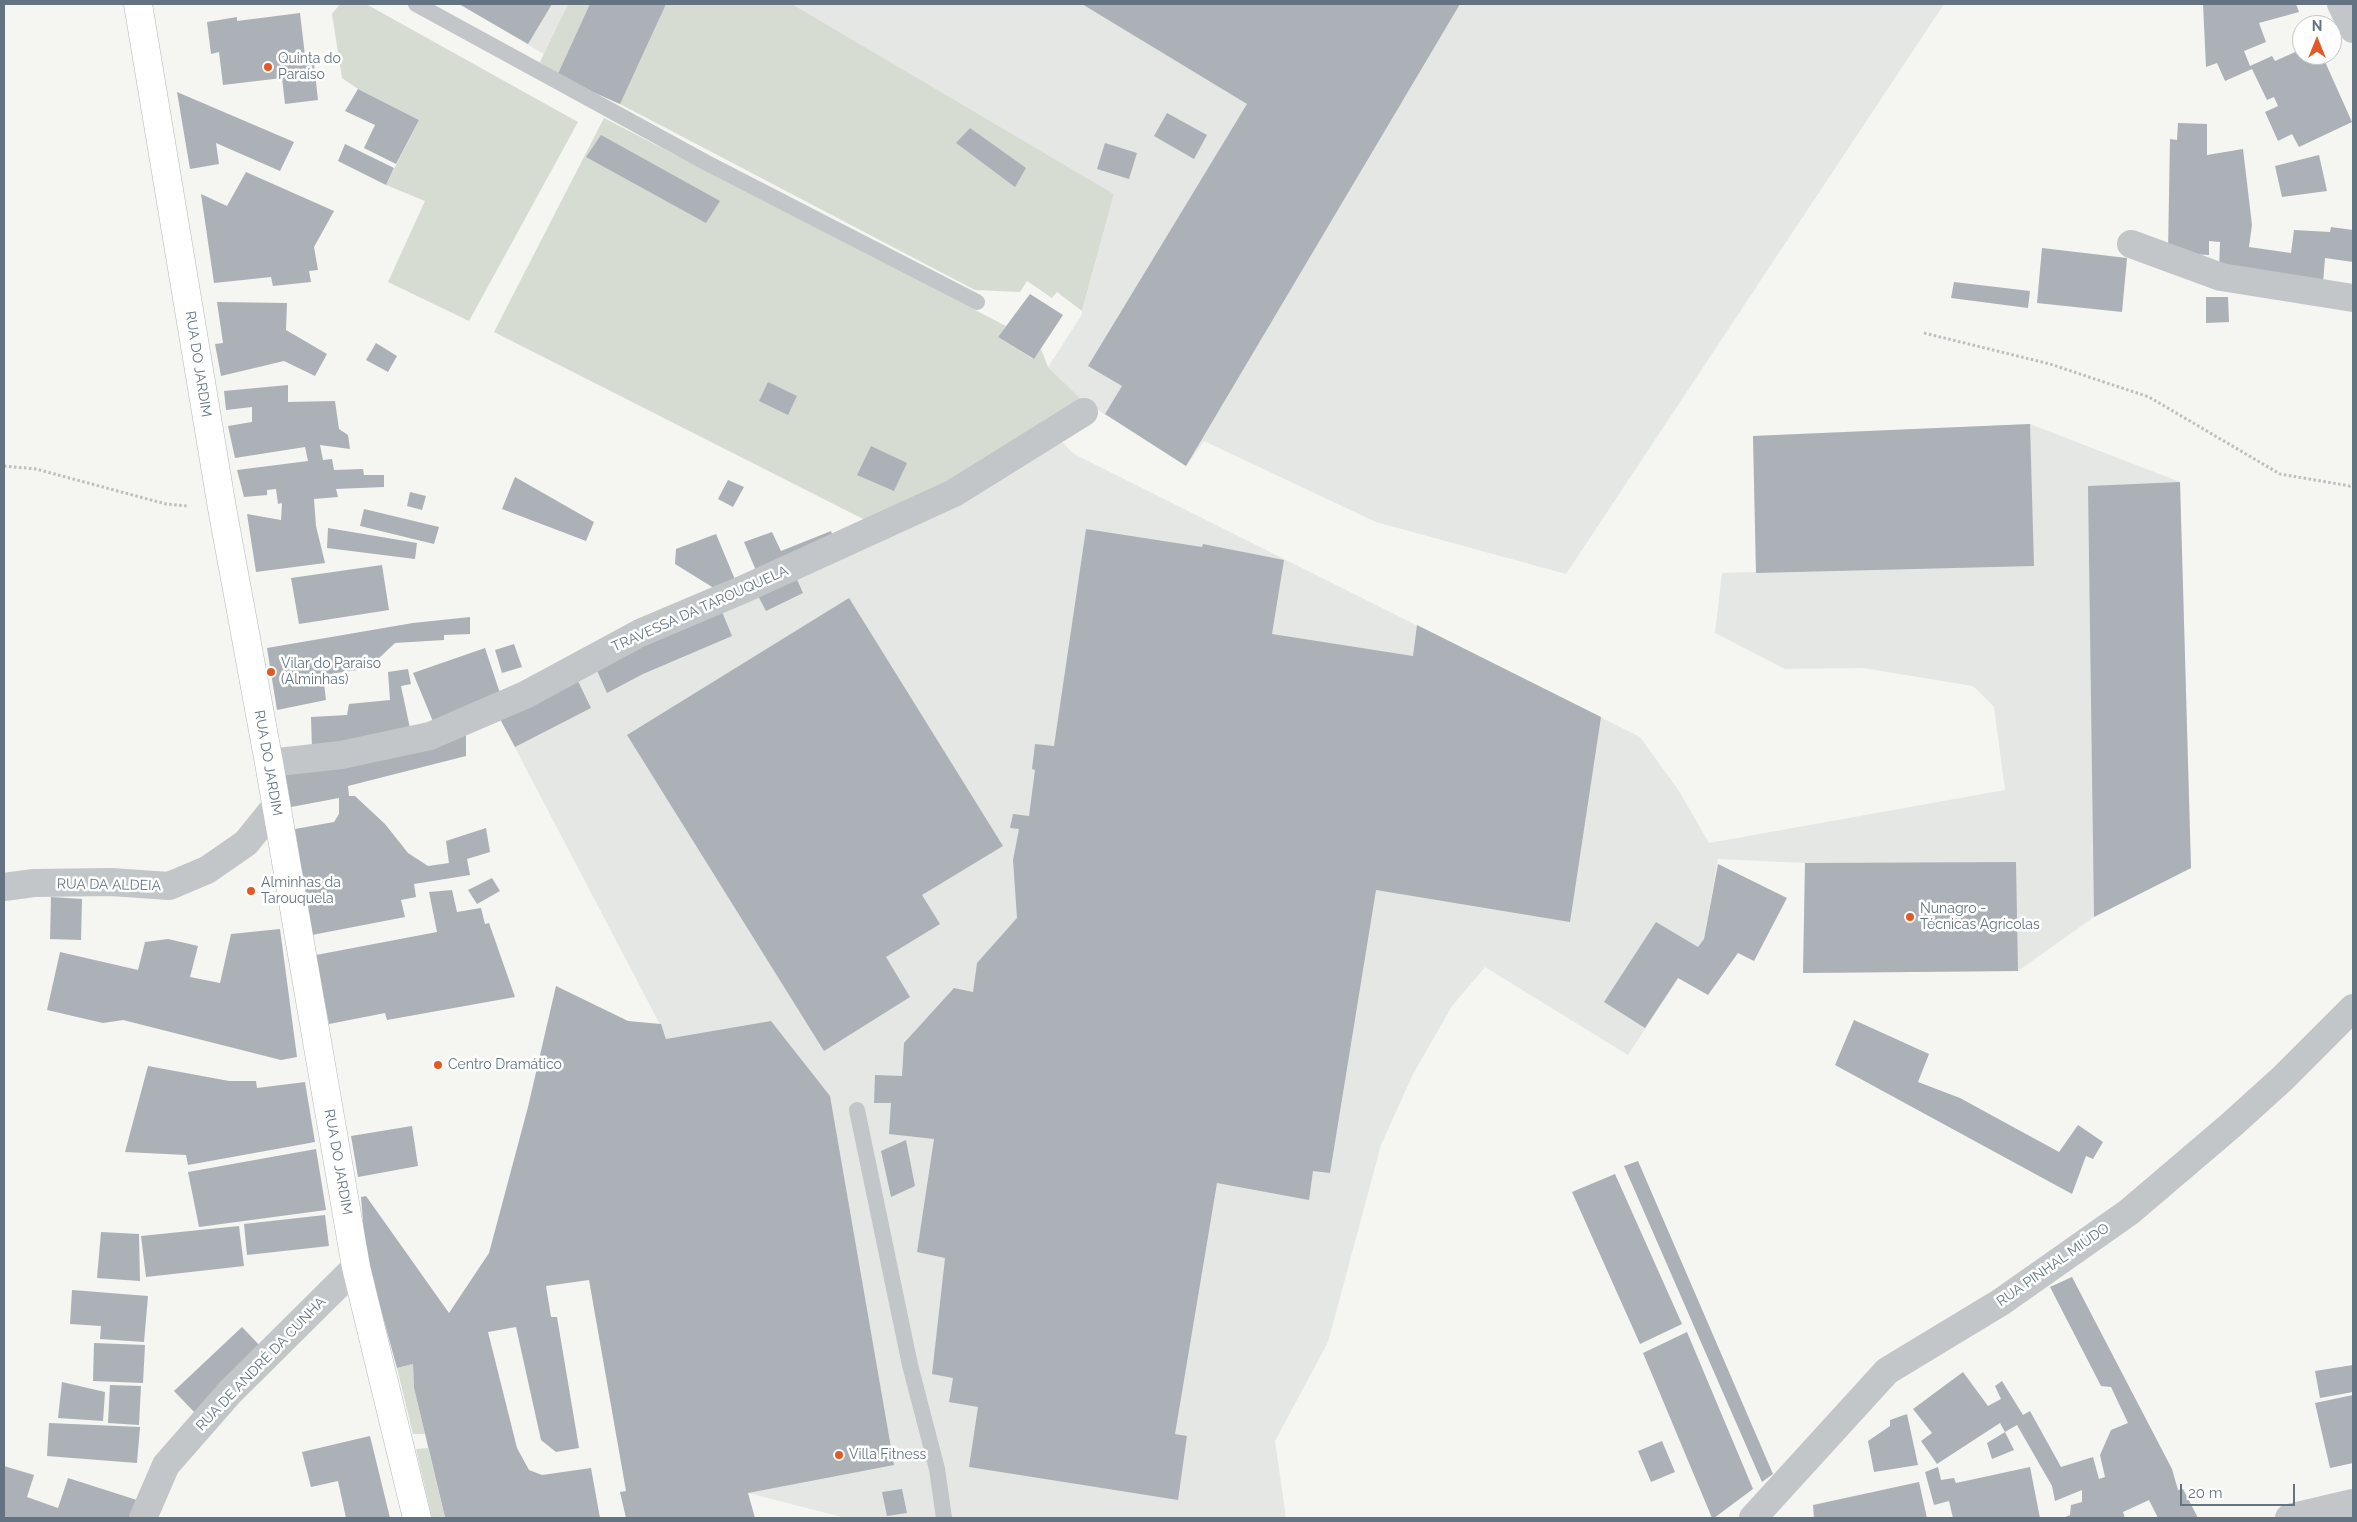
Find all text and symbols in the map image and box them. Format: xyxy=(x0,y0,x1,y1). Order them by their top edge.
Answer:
north arrow xyxy=(2292,15,2342,65)
text: N xyxy=(2312,18,2322,34)
place label: Quinta do Paraíso xyxy=(278,51,341,84)
marker: Quinta do Paraíso xyxy=(262,61,274,73)
street label: RUA DO JARDIM xyxy=(181,310,215,418)
street label: TRAVESSA DA TAROUQUELA xyxy=(609,562,791,656)
place label: Vilar do Paraíso (Alminhas) xyxy=(281,656,381,689)
marker: Vilar do Paraíso (Alminhas) xyxy=(265,666,277,678)
street label: RUA DO JARDIM xyxy=(250,709,286,817)
place label: Alminhas da Tarouquela xyxy=(261,875,341,908)
street label: RUA DA ALDEIA xyxy=(57,876,161,894)
marker: Alminhas da Tarouquela xyxy=(245,885,257,897)
place label: Nunagro - Técnicas Agrícolas xyxy=(1920,901,2040,934)
marker: Nunagro - Técnicas Agrícolas xyxy=(1904,911,1916,923)
place label: Centro Dramático xyxy=(448,1057,562,1073)
marker: Centro Dramático xyxy=(432,1059,444,1071)
street label: RUA DO JARDIM xyxy=(320,1108,356,1216)
street label: RUA PINHAL MIÚDO xyxy=(1993,1220,2113,1310)
street label: RUA DE ANDRÉ DA CUNHA xyxy=(193,1294,329,1434)
place label: Villa Fitness xyxy=(849,1447,926,1463)
marker: Villa Fitness xyxy=(833,1449,845,1461)
scale bar xyxy=(2182,1474,2297,1506)
text: 20 m xyxy=(2188,1484,2223,1502)

